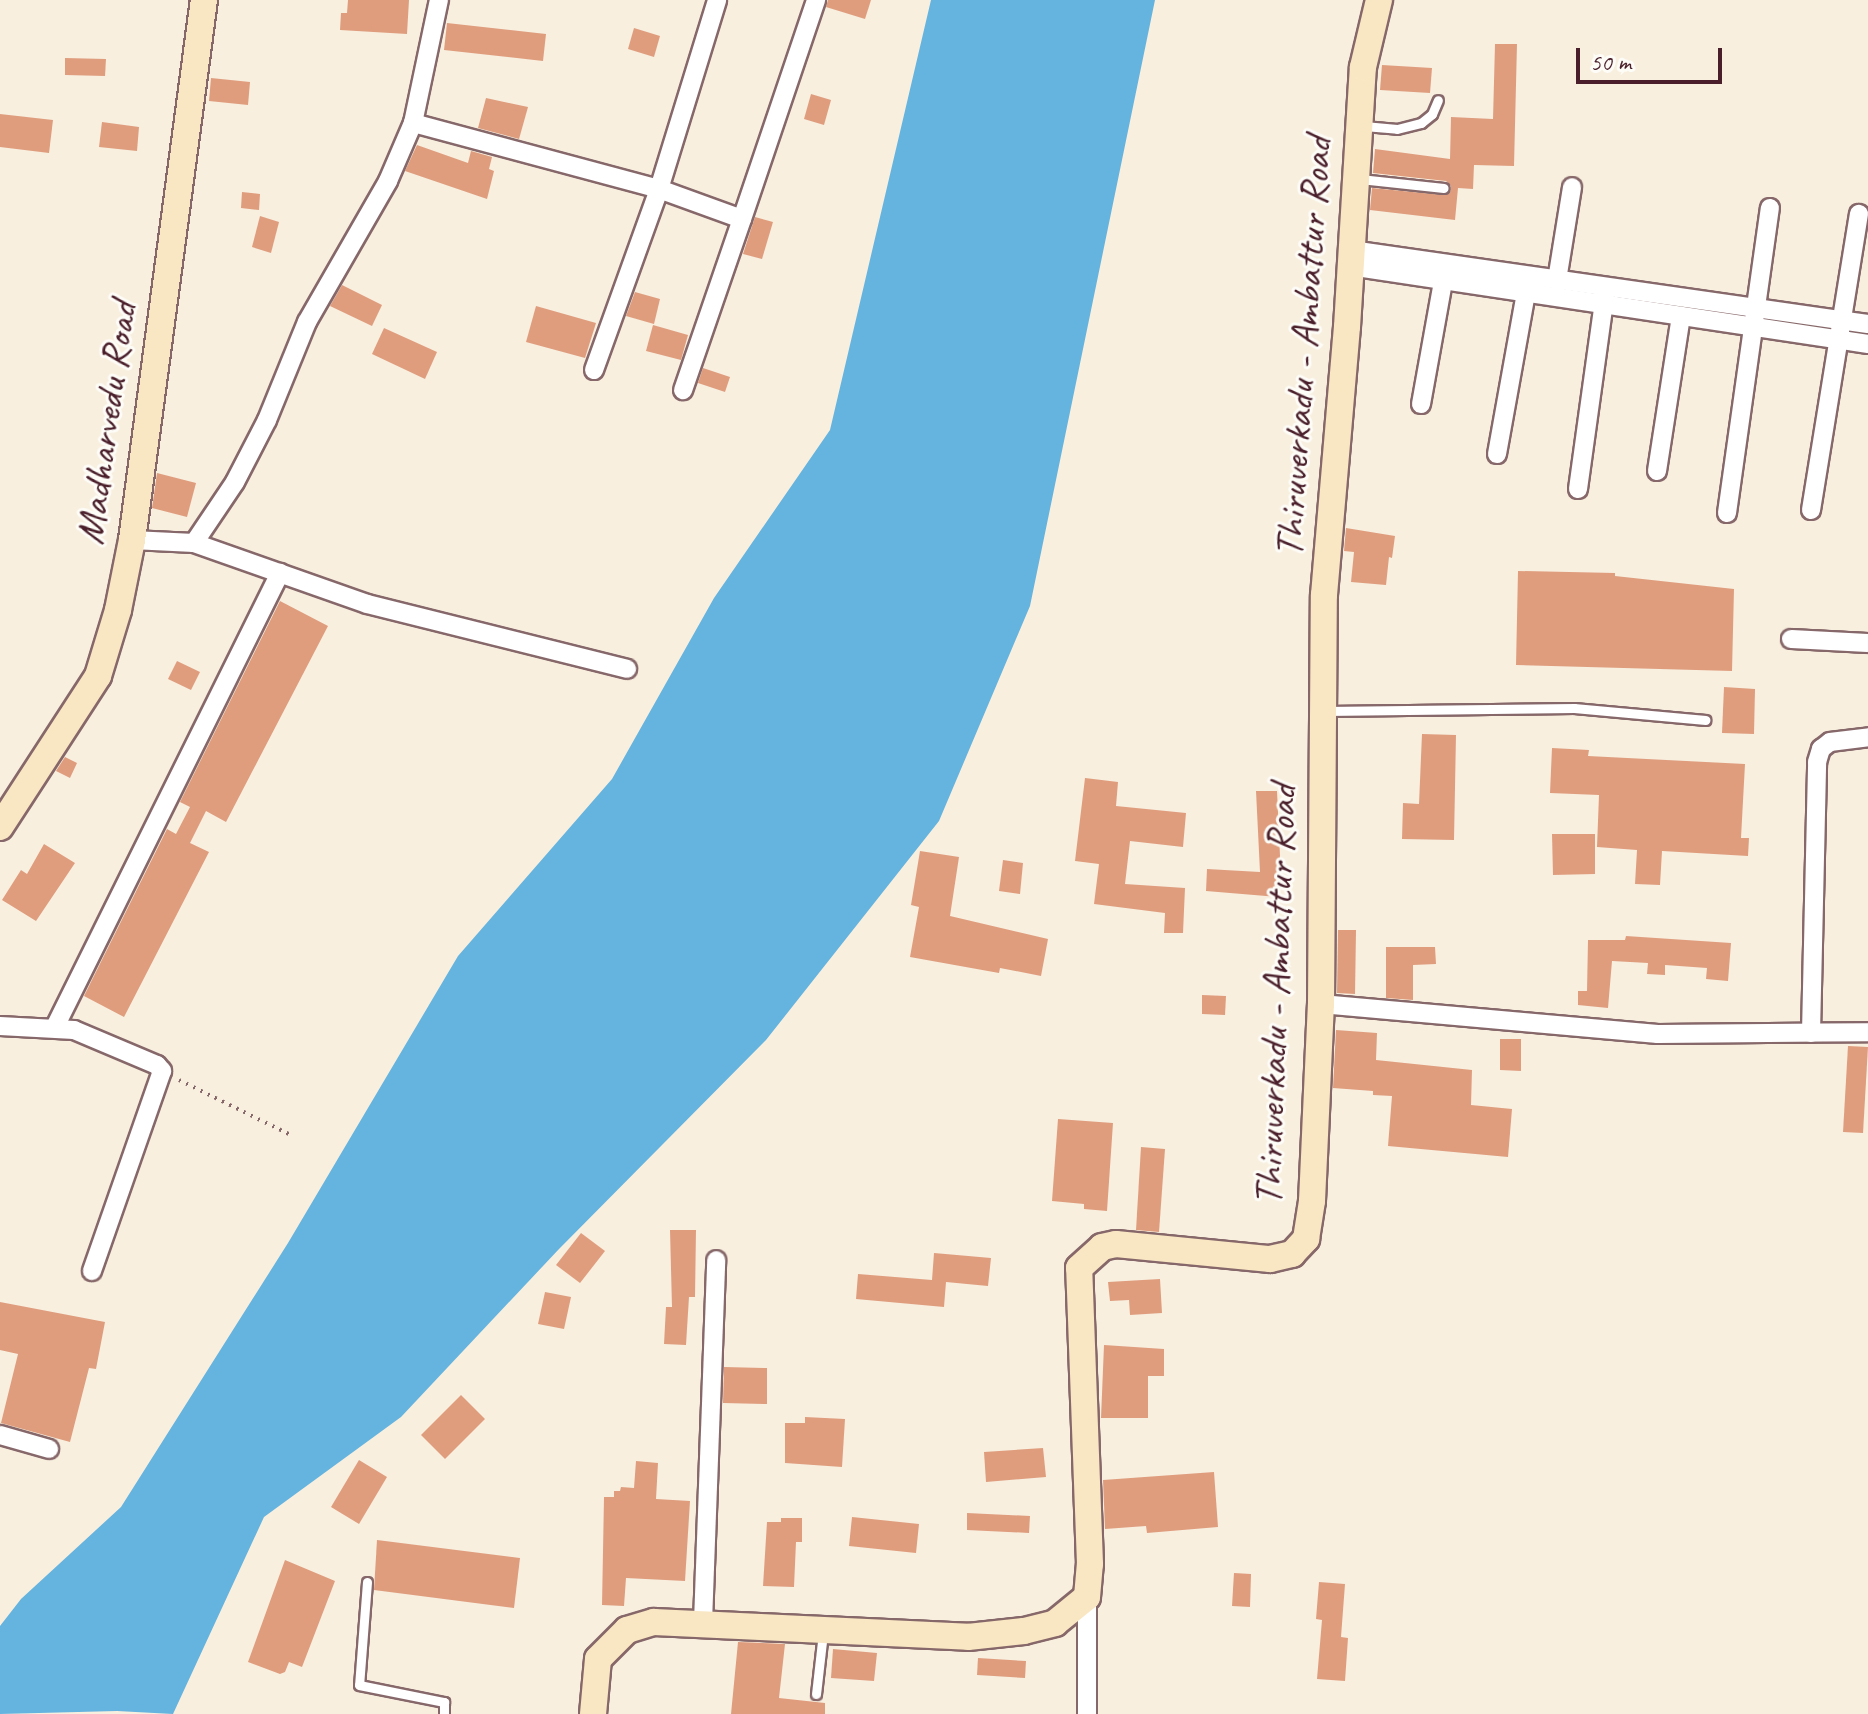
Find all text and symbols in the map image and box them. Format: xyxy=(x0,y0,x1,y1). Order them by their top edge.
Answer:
scale bar xyxy=(1580,32,1726,82)
text: 50 m xyxy=(1590,47,1631,77)
street label: Thiruverkadu - Ambattur Road xyxy=(1264,136,1342,558)
street label: Madharvedu Road xyxy=(65,299,147,547)
street label: Thiruverkadu - Ambattur Road xyxy=(1244,784,1306,1206)

